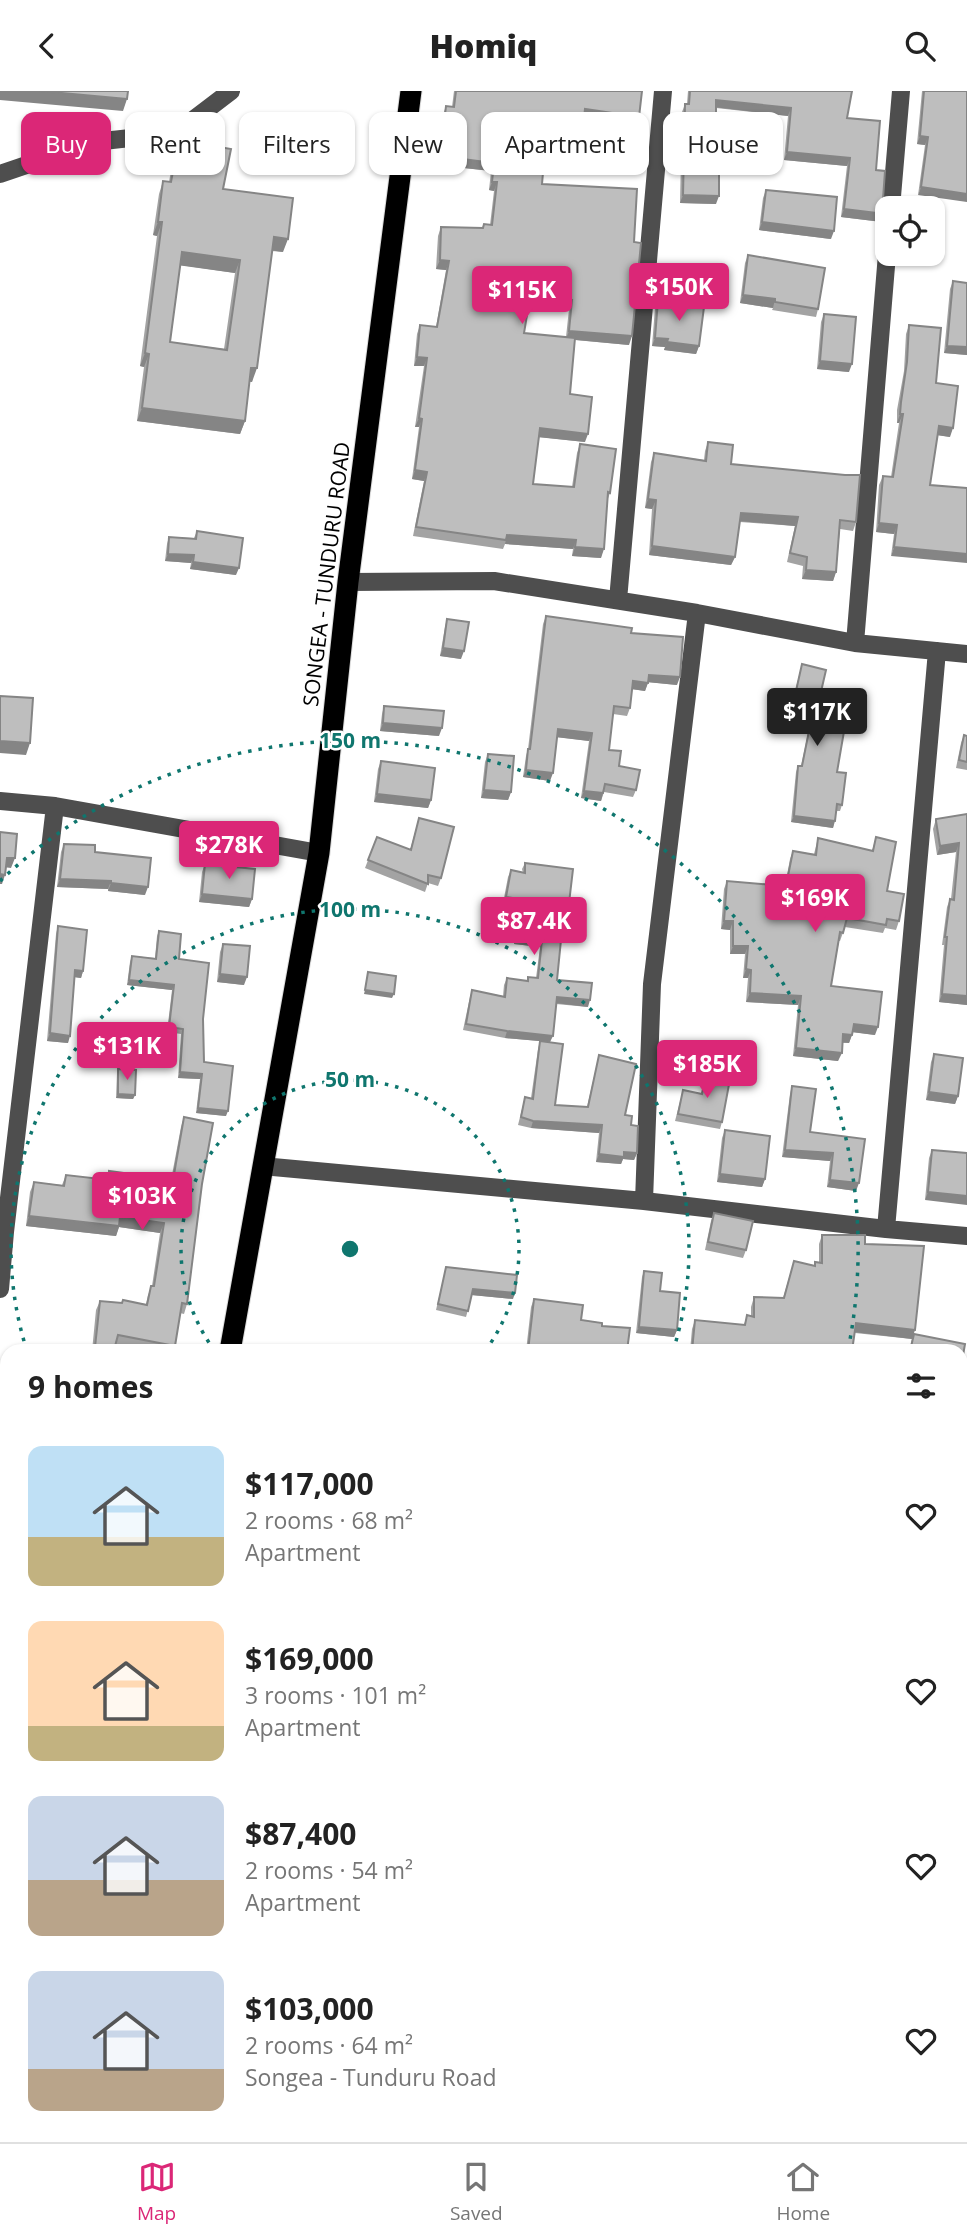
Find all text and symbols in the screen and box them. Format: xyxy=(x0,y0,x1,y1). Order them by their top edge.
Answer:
text: Homiq xyxy=(430,24,537,67)
icon: back xyxy=(28,27,66,65)
icon: search xyxy=(901,27,939,65)
chip: Buy xyxy=(21,112,111,175)
chip: Rent xyxy=(125,112,225,175)
chip: Filters xyxy=(239,112,355,175)
chip: New xyxy=(369,112,467,175)
chip: Apartment xyxy=(481,112,649,175)
chip: House xyxy=(663,112,783,175)
map controls xyxy=(875,196,945,266)
button: locate xyxy=(875,196,945,266)
pin: $150K xyxy=(630,264,728,323)
pin: $115K xyxy=(473,267,571,326)
text: $150K xyxy=(645,270,713,302)
text: $115K xyxy=(488,273,556,305)
street label: SONGEA - TUNDURU ROAD xyxy=(296,440,356,708)
pin: $117K xyxy=(768,689,866,748)
text: $117K xyxy=(783,695,851,727)
text: 150 m xyxy=(319,726,381,754)
pin: $278K xyxy=(180,821,278,881)
text: $278K xyxy=(195,828,263,860)
pin: $169K xyxy=(766,875,864,934)
text: $169K xyxy=(781,881,849,913)
text: 100 m xyxy=(319,895,381,923)
pin: $87.4K xyxy=(477,897,591,957)
text: $87.4K xyxy=(497,904,571,936)
pin: $131K xyxy=(78,1023,176,1082)
text: $131K xyxy=(93,1029,161,1061)
pin: $185K xyxy=(658,1041,756,1100)
text: $185K xyxy=(673,1047,741,1079)
text: 50 m xyxy=(325,1065,375,1093)
pin: $103K xyxy=(93,1173,191,1232)
text: $103K xyxy=(108,1179,176,1211)
centre of rings xyxy=(338,1237,362,1261)
text: 9 homes xyxy=(28,1366,153,1407)
icon: filters xyxy=(902,1367,940,1405)
text: $117,000 xyxy=(245,1463,374,1504)
icon: home xyxy=(84,1474,168,1558)
icon: heart xyxy=(902,1497,940,1535)
text: 2 rooms · 68 m² xyxy=(245,1504,413,1536)
text: Apartment xyxy=(245,1536,361,1568)
text: $169,000 xyxy=(245,1638,374,1679)
icon: home xyxy=(84,1649,168,1733)
icon: heart xyxy=(902,1672,940,1710)
text: 3 rooms · 101 m² xyxy=(245,1679,426,1711)
text: Apartment xyxy=(245,1711,361,1743)
text: $87,400 xyxy=(245,1813,356,1854)
icon: home xyxy=(84,1824,168,1908)
icon: heart xyxy=(902,1847,940,1885)
text: 2 rooms · 54 m² xyxy=(245,1854,413,1886)
text: Apartment xyxy=(245,1886,361,1918)
text: $103,000 xyxy=(245,1988,374,2029)
icon: home xyxy=(84,1999,168,2083)
icon: heart xyxy=(902,2022,940,2060)
text: 2 rooms · 64 m² xyxy=(245,2029,413,2061)
text: Songea - Tunduru Road xyxy=(245,2061,497,2093)
tab: Map xyxy=(137,2158,176,2226)
tab: Saved xyxy=(450,2158,503,2226)
tab: Home xyxy=(776,2158,830,2226)

